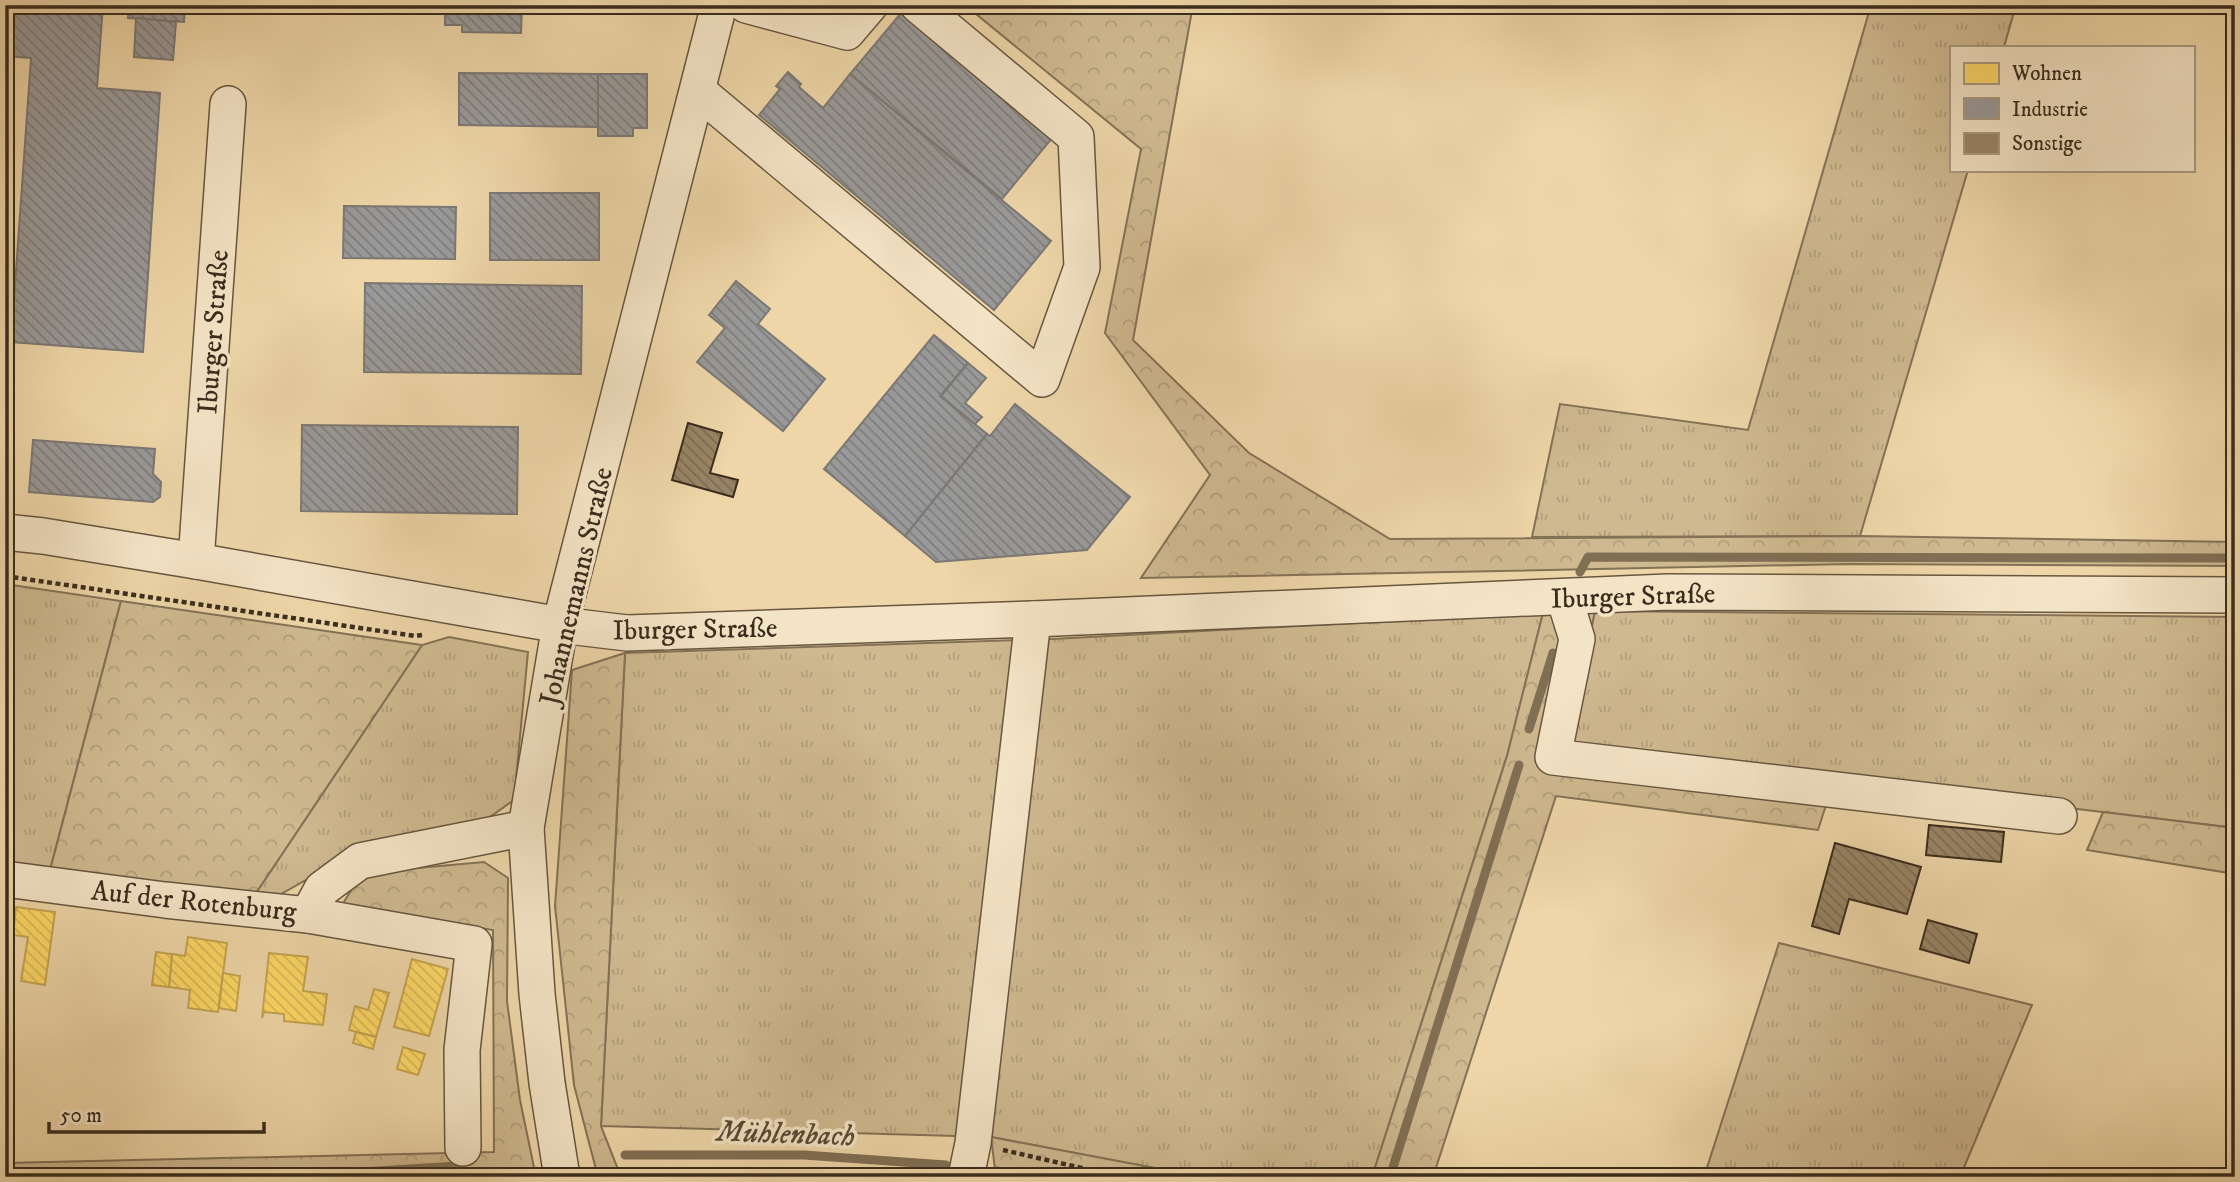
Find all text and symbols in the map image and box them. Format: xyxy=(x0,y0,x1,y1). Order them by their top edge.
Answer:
legend xyxy=(1950,46,2194,172)
text: Wohnen xyxy=(2011,61,2082,87)
text: Industrie xyxy=(2012,97,2088,123)
text: Sonstige xyxy=(2012,131,2083,157)
street label: Iburger Straße xyxy=(190,249,237,415)
street label: Johannemanns Straße xyxy=(531,464,621,712)
street label: Iburger Straße xyxy=(1550,576,1716,617)
street label: Iburger Straße xyxy=(612,611,778,648)
street label: Auf der Rotenburg xyxy=(89,873,299,930)
scale bar xyxy=(49,1091,264,1135)
text: 50 m xyxy=(60,1103,102,1129)
water label: Mühlenbach xyxy=(714,1114,856,1155)

